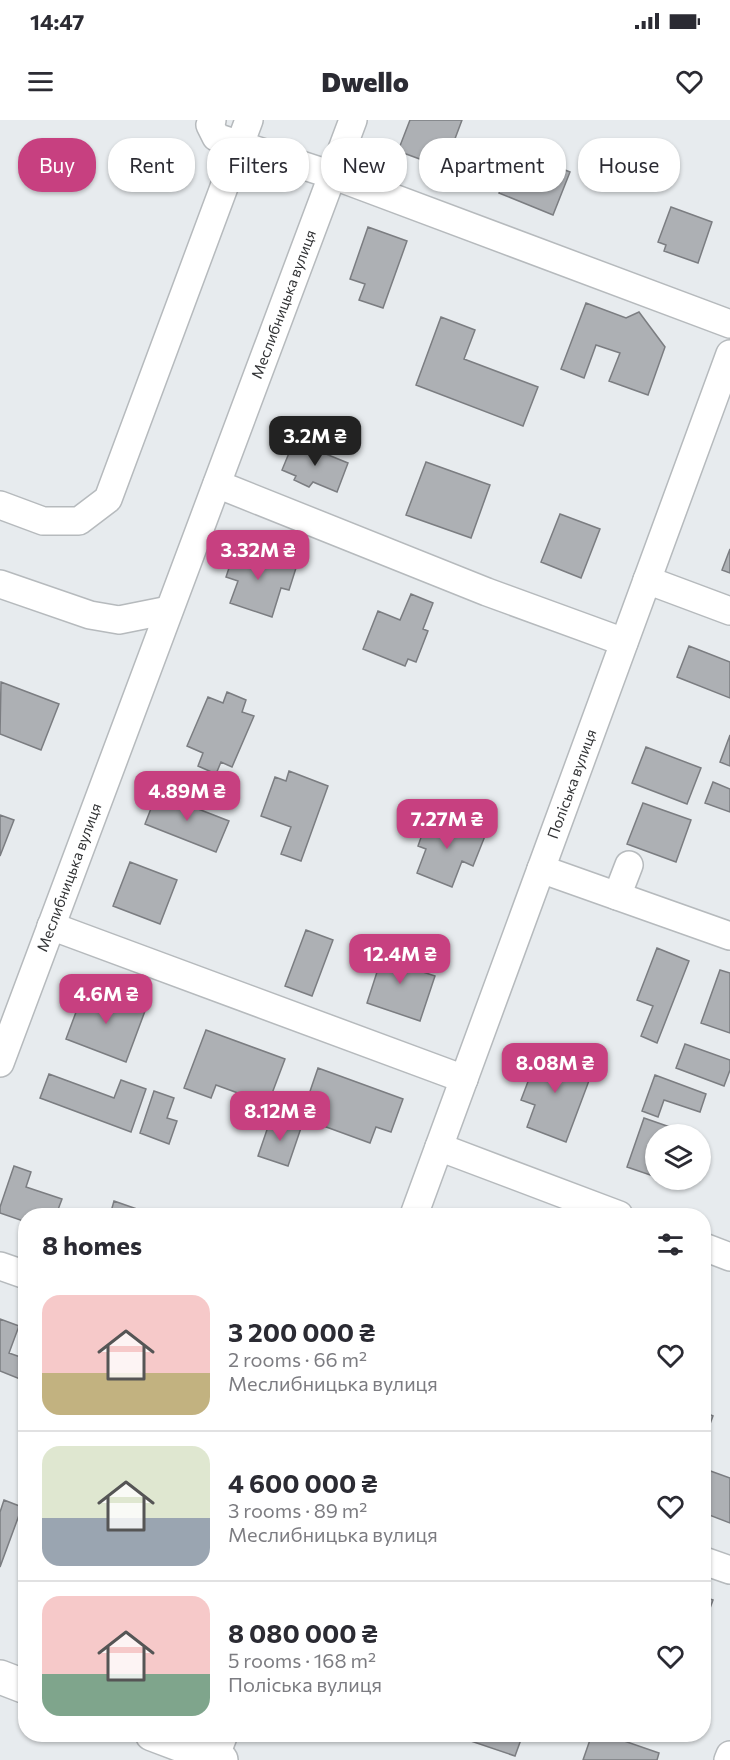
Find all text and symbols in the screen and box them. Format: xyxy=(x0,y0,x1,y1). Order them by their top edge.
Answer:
text: 14:47 xyxy=(30,8,84,35)
icon: menu xyxy=(24,65,57,98)
text: Dwello xyxy=(321,65,409,98)
icon: heart xyxy=(673,65,706,98)
chip: Buy xyxy=(18,138,96,192)
chip: Rent xyxy=(108,138,195,192)
chip: Filters xyxy=(207,138,309,192)
chip: New xyxy=(321,138,407,192)
chip: Apartment xyxy=(419,138,566,192)
chip: House xyxy=(578,138,680,192)
street label: Меслибницька вулиця xyxy=(247,227,319,381)
pin: 3.2M ₴ xyxy=(266,416,364,467)
text: 3.2M ₴ xyxy=(283,423,347,447)
pin: 3.32M ₴ xyxy=(203,530,313,581)
text: 3.32M ₴ xyxy=(220,537,296,561)
street label: Поліська вулиця xyxy=(543,726,600,841)
pin: 4.89M ₴ xyxy=(132,771,242,822)
text: 4.89M ₴ xyxy=(148,778,226,802)
pin: 7.27M ₴ xyxy=(392,799,502,850)
street label: Меслибницька вулиця xyxy=(32,800,105,954)
text: 7.27M ₴ xyxy=(411,806,483,830)
pin: 12.4M ₴ xyxy=(345,934,455,985)
text: 12.4M ₴ xyxy=(363,941,437,965)
pin: 4.6M ₴ xyxy=(57,974,155,1025)
text: 4.6M ₴ xyxy=(73,981,139,1005)
pin: 8.08M ₴ xyxy=(500,1043,610,1094)
text: 8.08M ₴ xyxy=(516,1050,594,1074)
pin: 8.12M ₴ xyxy=(225,1091,335,1142)
text: 8.12M ₴ xyxy=(244,1098,316,1122)
map controls xyxy=(645,1124,711,1190)
button: layers xyxy=(645,1124,711,1190)
icon: filters xyxy=(654,1228,687,1261)
text: 8 homes xyxy=(42,1229,142,1260)
text: 3 200 000 ₴ xyxy=(228,1316,375,1347)
icon: home xyxy=(90,1319,162,1391)
icon: heart xyxy=(654,1339,687,1372)
text: 2 rooms · 66 m² xyxy=(228,1347,367,1371)
text: Меслибницька вулиця xyxy=(228,1371,438,1395)
text: 4 600 000 ₴ xyxy=(228,1467,378,1498)
icon: home xyxy=(90,1470,162,1542)
icon: heart xyxy=(654,1490,687,1523)
text: 3 rooms · 89 m² xyxy=(228,1498,367,1522)
text: Меслибницька вулиця xyxy=(228,1522,438,1546)
text: 8 080 000 ₴ xyxy=(228,1617,378,1648)
icon: home xyxy=(90,1620,162,1692)
icon: heart xyxy=(654,1640,687,1673)
text: 5 rooms · 168 m² xyxy=(228,1648,376,1672)
text: Поліська вулиця xyxy=(228,1672,382,1696)

